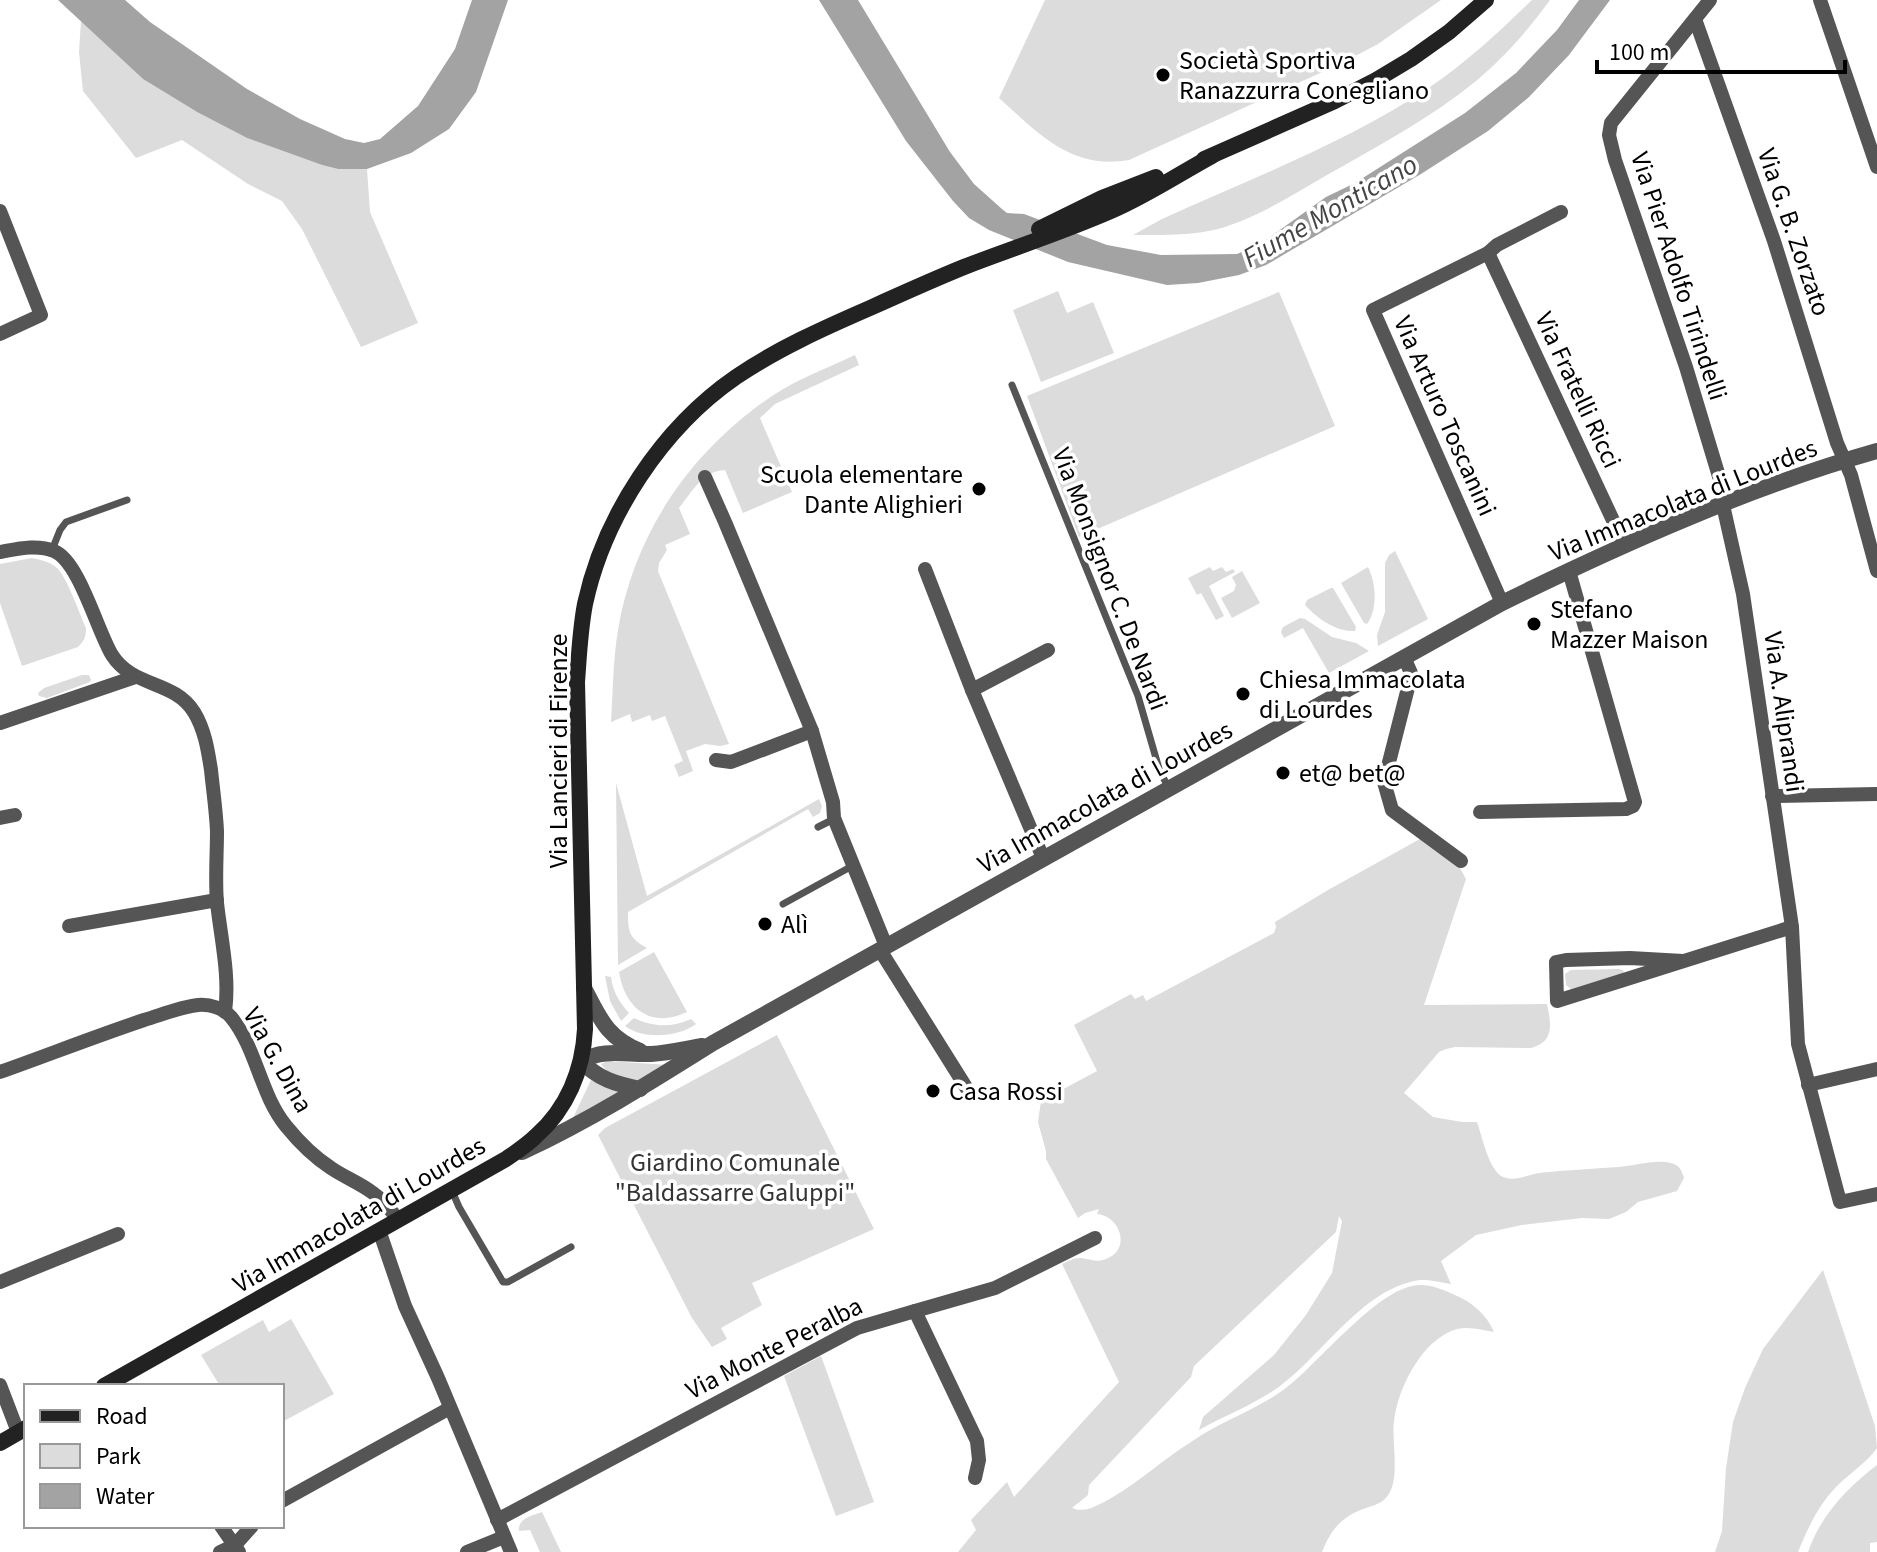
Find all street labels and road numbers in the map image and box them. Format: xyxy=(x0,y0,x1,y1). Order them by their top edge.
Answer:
street label: Via G. B. Zorzato xyxy=(1748,143,1840,321)
street label: Via Pier Adolfo Tirindelli xyxy=(1621,147,1737,405)
street label: Via Fratelli Ricci xyxy=(1526,306,1630,474)
street label: Via Arturo Toscanini xyxy=(1384,310,1506,522)
street label: Via Immacolata di Lourdes xyxy=(1543,429,1823,571)
street label: Via Monsignor C. De Nardi xyxy=(1043,442,1177,716)
street label: Via A. Aliprandi xyxy=(1754,629,1814,795)
street label: Via Lancieri di Firenze xyxy=(540,634,577,868)
street label: Via Immacolata di Lourdes xyxy=(971,711,1239,883)
street label: Via G. Dina xyxy=(234,1001,322,1119)
street label: Via Immacolata di Lourdes xyxy=(226,1127,492,1303)
street label: Via Monte Peralba xyxy=(679,1287,869,1409)

